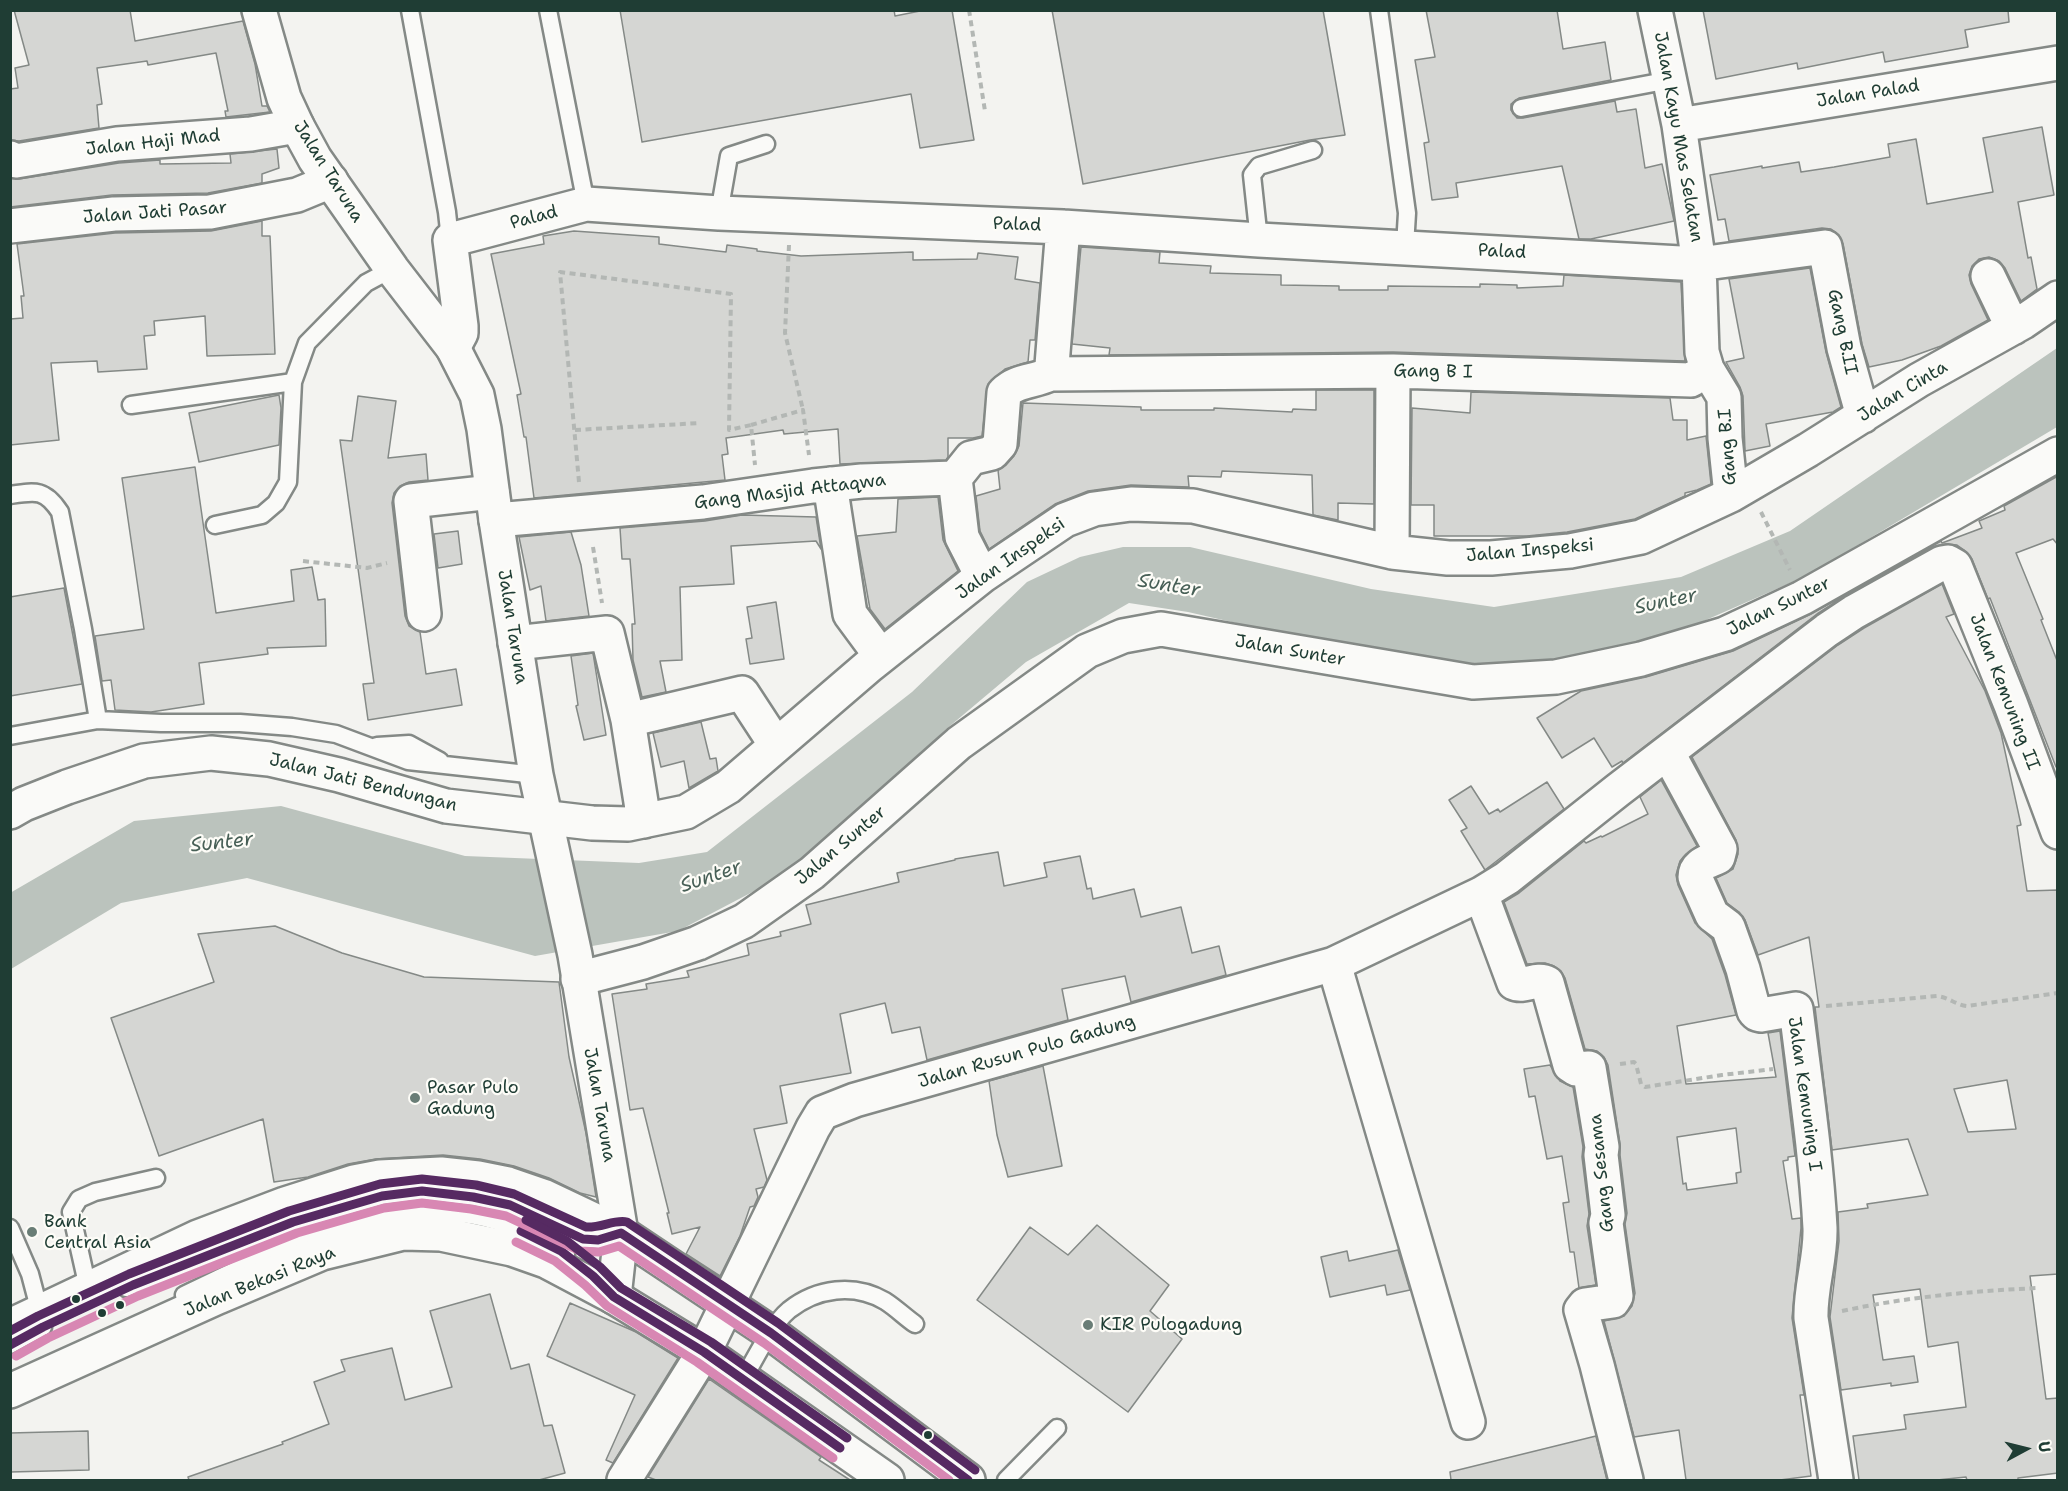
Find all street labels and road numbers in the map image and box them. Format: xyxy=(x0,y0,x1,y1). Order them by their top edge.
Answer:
street label: Jalan Kayu Mas Selatan xyxy=(1649,30,1707,244)
street label: Jalan Palad xyxy=(1815,75,1921,113)
street label: Jalan Taruna xyxy=(288,117,368,227)
street label: Jalan Haji Mad xyxy=(85,125,221,161)
street label: Jalan Jati Pasar xyxy=(82,197,228,229)
street label: Palad xyxy=(508,201,560,235)
street label: Palad xyxy=(992,213,1042,237)
street label: Palad xyxy=(1477,240,1527,264)
street label: Gang B.II xyxy=(1822,287,1862,377)
street label: Jalan Cinta xyxy=(1854,357,1952,427)
street label: Gang B I xyxy=(1393,361,1473,383)
street label: Gang B.I xyxy=(1715,408,1741,486)
street label: Gang Masjid Attaqwa xyxy=(693,470,887,514)
street label: Jalan Inspeksi xyxy=(952,513,1070,605)
street label: Jalan Inspeksi xyxy=(1465,535,1595,567)
street label: Jalan Taruna xyxy=(492,568,532,686)
street label: Jalan Sunter xyxy=(1724,573,1834,641)
street label: Jalan Kemuning II xyxy=(1964,611,2044,773)
street label: Jalan Sunter xyxy=(1233,631,1347,671)
street label: Jalan Jati Bendungan xyxy=(267,749,459,817)
street label: Jalan Sunter xyxy=(791,802,891,890)
street label: Jalan Rusun Pulo Gadung xyxy=(916,1011,1138,1093)
street label: Jalan Kemuning I xyxy=(1782,1015,1826,1173)
street label: Jalan Taruna xyxy=(578,1046,620,1164)
street label: Gang Sesama xyxy=(1585,1113,1619,1233)
street label: Jalan Bekasi Raya xyxy=(181,1242,339,1322)

